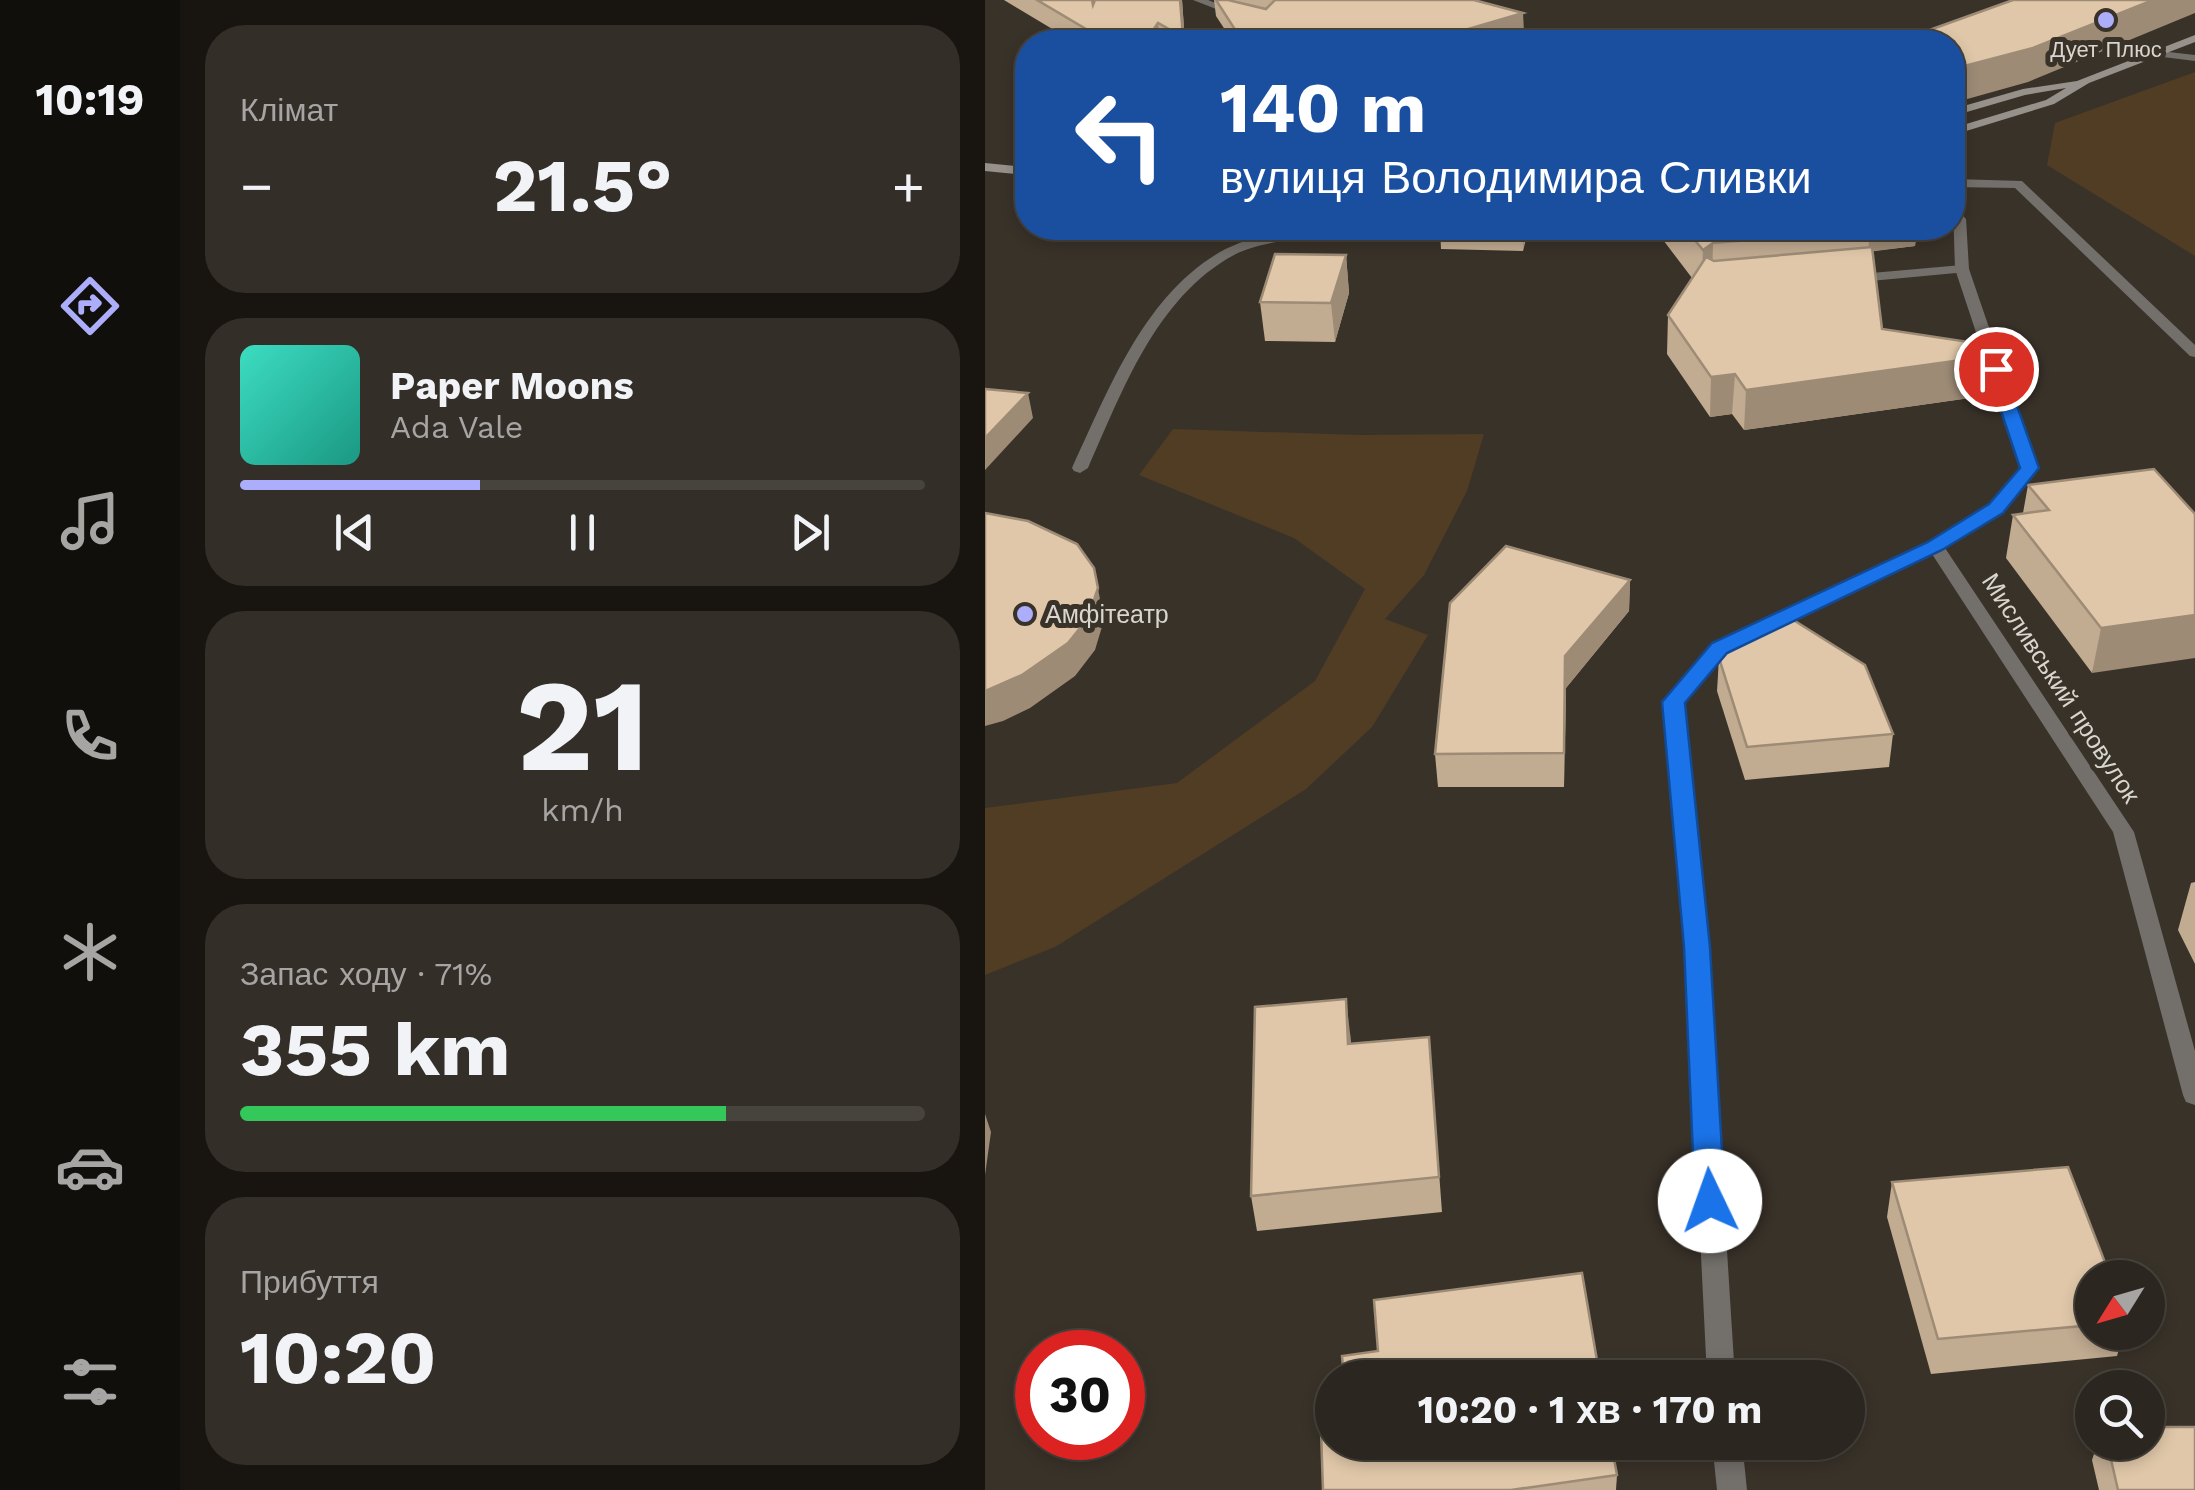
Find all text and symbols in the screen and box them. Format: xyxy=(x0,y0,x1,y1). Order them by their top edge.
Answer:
marker: Дует Плюс xyxy=(2095,9,2117,31)
place label: Дует Плюс xyxy=(2050,37,2162,62)
text: 140 m xyxy=(1220,67,1426,149)
icon: left xyxy=(1055,70,1185,200)
text: 10:19 xyxy=(35,73,145,126)
text: Клімат xyxy=(240,91,338,129)
text: 21.5° xyxy=(493,141,672,229)
text: вулиця Володимира Сливки xyxy=(1220,151,1812,204)
text: − xyxy=(240,154,273,218)
text: + xyxy=(892,154,925,218)
icon: directions xyxy=(55,271,125,341)
pin xyxy=(1954,327,2039,412)
icon: arrive xyxy=(1969,342,2024,397)
text: Paper Moons xyxy=(390,364,634,408)
text: Ada Vale xyxy=(390,408,523,446)
icon: music xyxy=(55,486,125,556)
icon: previous xyxy=(327,505,382,560)
icon: pause xyxy=(555,505,610,560)
icon: next xyxy=(783,505,838,560)
street label: Мисливський провулок xyxy=(1976,568,2147,809)
place label: Амфітеатр xyxy=(1045,600,1169,629)
marker: Амфітеатр xyxy=(1014,603,1036,625)
text: 21 xyxy=(516,649,649,802)
icon: phone xyxy=(55,701,125,771)
text: km/h xyxy=(541,791,624,829)
icon: climate xyxy=(55,917,125,987)
text: Запас ходу · 71% xyxy=(240,955,492,993)
text: 355 km xyxy=(240,1005,511,1093)
icon: car xyxy=(55,1132,125,1202)
position arrow xyxy=(1658,1149,1762,1253)
north arrow xyxy=(2075,1260,2165,1350)
map controls xyxy=(2075,1260,2165,1460)
text: Прибуття xyxy=(240,1263,379,1301)
text: 10:20 xyxy=(240,1313,436,1401)
speed limit sign: 30 xyxy=(1015,1330,1145,1460)
icon: filters xyxy=(55,1347,125,1417)
button: search xyxy=(2075,1370,2165,1460)
text: 10:20 · 1 хв · 170 m xyxy=(1418,1388,1762,1432)

